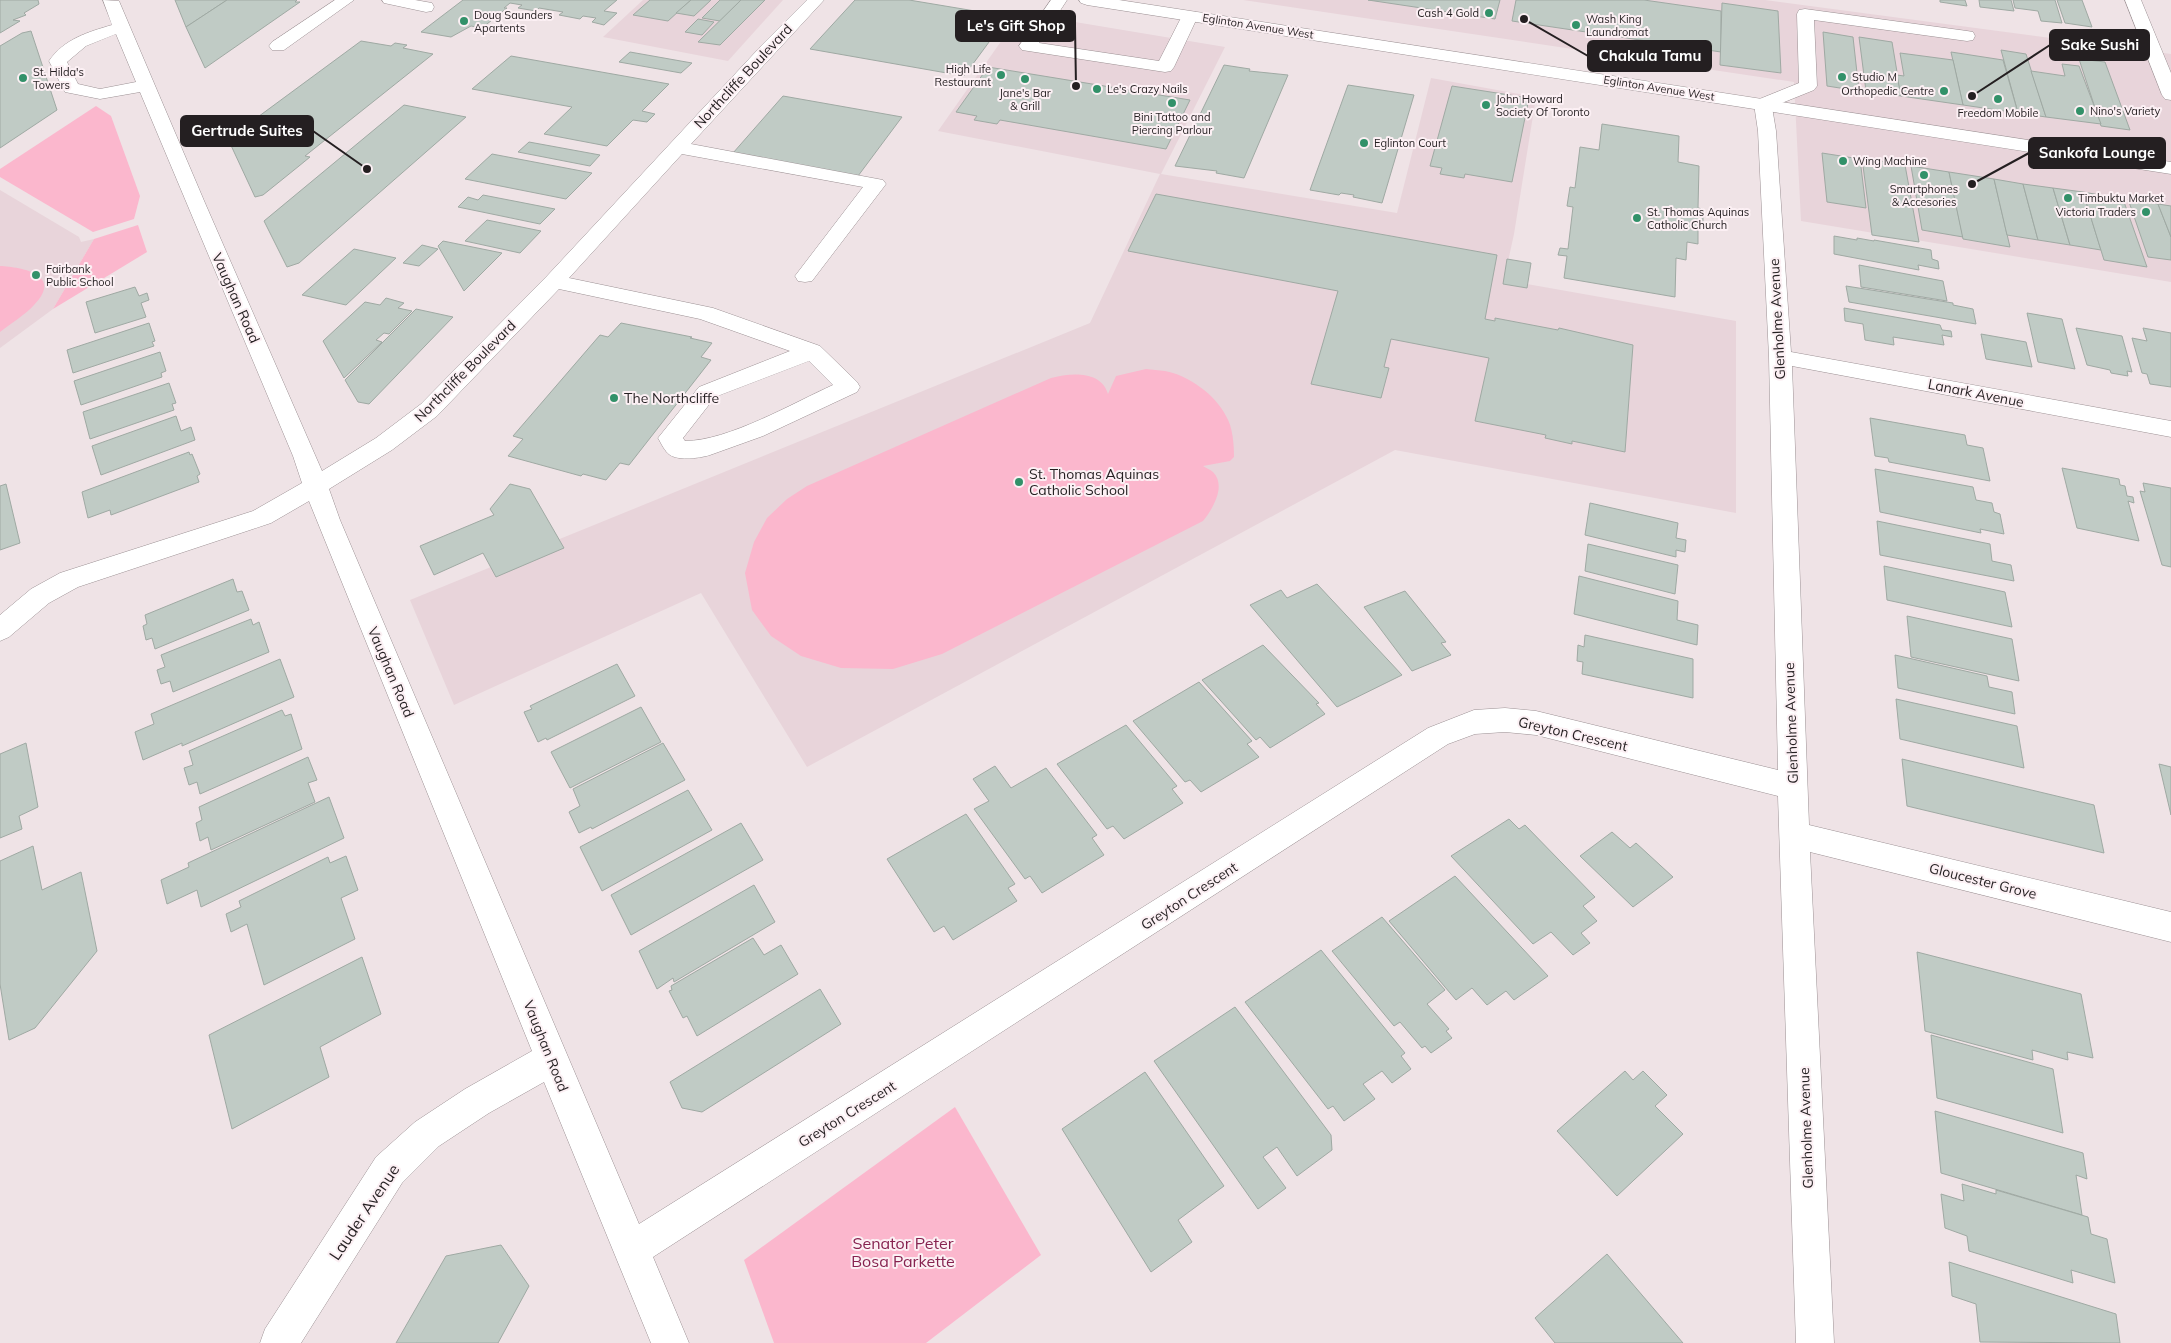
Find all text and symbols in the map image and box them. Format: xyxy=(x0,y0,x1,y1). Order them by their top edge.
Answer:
place label: Cash 4 Gold xyxy=(1417,6,1479,20)
marker: Cash 4 Gold xyxy=(1483,7,1495,19)
place label: Doug Saunders Apartents xyxy=(474,8,553,35)
street label: Eglinton Avenue West xyxy=(1202,10,1315,42)
callout: Le's Gift Shop xyxy=(956,11,1075,41)
place label: Wash King Laundromat xyxy=(1586,12,1648,39)
marker: Doug Saunders Apartents xyxy=(458,15,470,27)
text: Le's Gift Shop xyxy=(967,16,1065,35)
marker: Wash King Laundromat xyxy=(1570,19,1582,31)
street label: Northcliffe Boulevard xyxy=(690,20,796,132)
callout: Sake Sushi xyxy=(2050,30,2149,60)
text: Sake Sushi xyxy=(2061,35,2139,54)
callout: Chakula Tamu xyxy=(1588,41,1711,71)
text: Chakula Tamu xyxy=(1598,46,1702,65)
place label: High Life Restaurant xyxy=(934,62,991,89)
place label: St. Hilda's Towers xyxy=(33,65,84,92)
marker: High Life Restaurant xyxy=(995,69,1007,81)
place label: Studio M xyxy=(1852,70,1897,84)
marker: Studio M xyxy=(1836,71,1848,83)
marker: St. Hilda's Towers xyxy=(17,72,29,84)
street label: Eglinton Avenue West xyxy=(1603,72,1716,104)
marker: Jane's Bar & Grill xyxy=(1019,73,1031,85)
place label: Le's Crazy Nails xyxy=(1107,82,1188,96)
marker: Le's Crazy Nails xyxy=(1091,83,1103,95)
place label: Orthopedic Centre xyxy=(1841,84,1934,98)
marker: Orthopedic Centre xyxy=(1938,85,1950,97)
place label: Jane's Bar & Grill xyxy=(999,86,1051,113)
place label: John Howard Society Of Toronto xyxy=(1496,92,1590,119)
marker: Freedom Mobile xyxy=(1992,93,2004,105)
marker: Bini Tattoo and Piercing Parlour xyxy=(1166,97,1178,109)
marker: John Howard Society Of Toronto xyxy=(1480,99,1492,111)
place label: Nino's Variety xyxy=(2090,104,2160,118)
marker: Nino's Variety xyxy=(2074,105,2086,117)
place label: Freedom Mobile xyxy=(1958,106,2038,120)
place label: Bini Tattoo and Piercing Parlour xyxy=(1132,110,1212,137)
callout: Gertrude Suites xyxy=(181,116,313,146)
text: Gertrude Suites xyxy=(191,121,303,140)
place label: Eglinton Court xyxy=(1374,136,1446,150)
marker: Eglinton Court xyxy=(1358,137,1370,149)
callout: Sankofa Lounge xyxy=(2029,138,2165,168)
text: Sankofa Lounge xyxy=(2039,143,2155,162)
place label: Wing Machine xyxy=(1853,154,1927,168)
marker: Wing Machine xyxy=(1837,155,1849,167)
marker: Smartphones & Accesories xyxy=(1918,169,1930,181)
place label: Smartphones & Accesories xyxy=(1890,182,1958,209)
place label: Timbuktu Market xyxy=(2078,191,2164,205)
marker: Timbuktu Market xyxy=(2062,192,2074,204)
place label: St. Thomas Aquinas Catholic Church xyxy=(1647,205,1749,232)
place label: Victoria Traders xyxy=(2056,205,2136,219)
marker: Victoria Traders xyxy=(2140,206,2152,218)
marker: St. Thomas Aquinas Catholic Church xyxy=(1631,212,1643,224)
street label: Vaughan Road xyxy=(208,250,264,346)
street label: Glenholme Avenue xyxy=(1765,258,1789,380)
place label: Fairbank Public School xyxy=(46,262,114,289)
marker: Fairbank Public School xyxy=(30,269,42,281)
street label: Northcliffe Boulevard xyxy=(410,316,520,426)
street label: Lanark Avenue xyxy=(1926,375,2026,411)
place label: The Northcliffe xyxy=(624,389,719,407)
marker: The Northcliffe xyxy=(608,392,620,404)
place label: St. Thomas Aquinas Catholic School xyxy=(1029,465,1159,499)
marker: St. Thomas Aquinas Catholic School xyxy=(1013,476,1025,488)
street label: Vaughan Road xyxy=(364,624,418,720)
street label: Glenholme Avenue xyxy=(1780,662,1802,784)
street label: Greyton Crescent xyxy=(1517,713,1630,755)
street label: Greyton Crescent xyxy=(1137,858,1241,934)
street label: Gloucester Grove xyxy=(1927,859,2039,903)
street label: Vaughan Road xyxy=(520,998,572,1094)
street label: Glenholme Avenue xyxy=(1795,1067,1817,1189)
street label: Greyton Crescent xyxy=(795,1077,899,1151)
street label: Lauder Avenue xyxy=(325,1160,403,1264)
park label: Senator Peter Bosa Parkette xyxy=(851,1233,955,1271)

